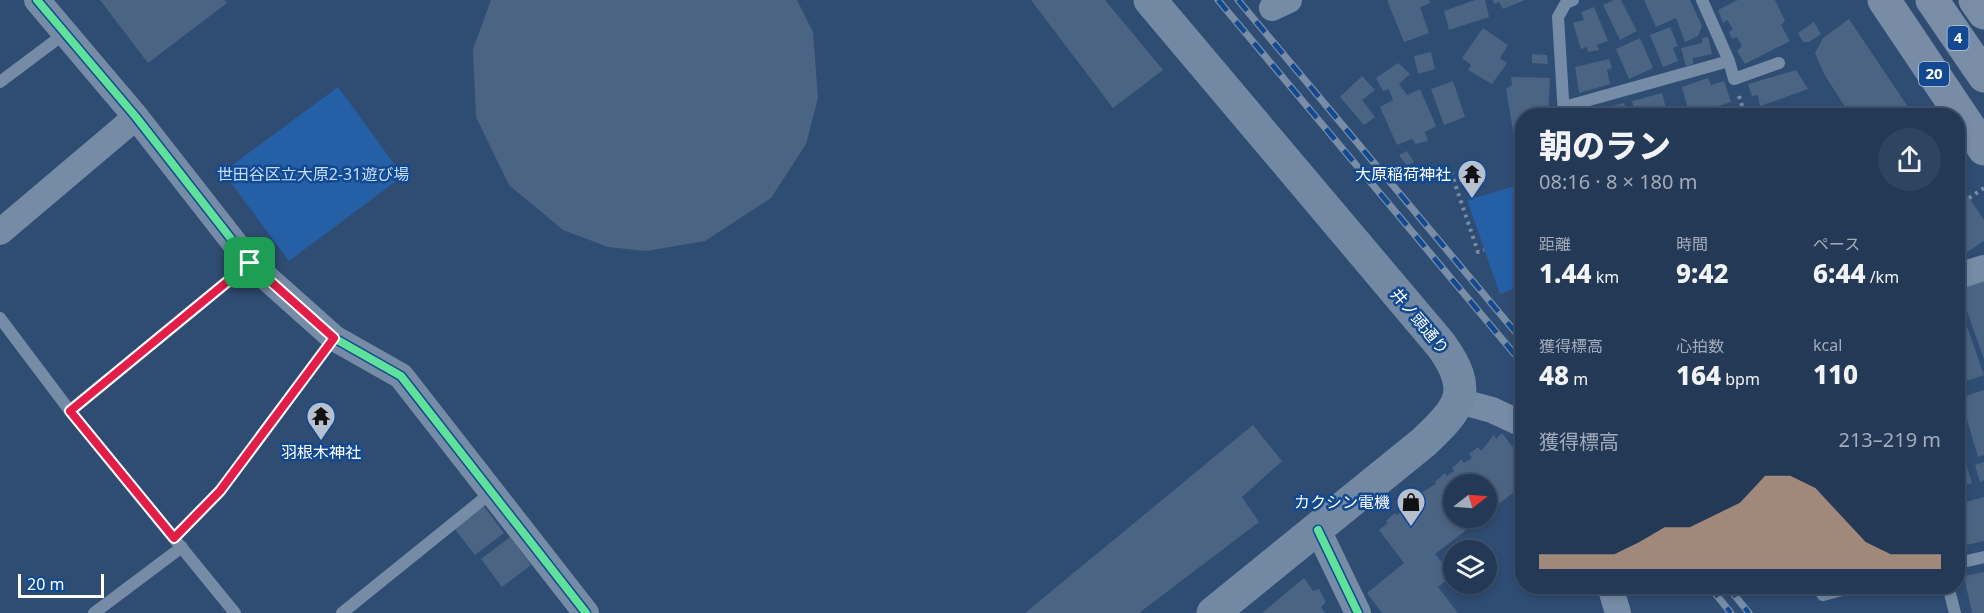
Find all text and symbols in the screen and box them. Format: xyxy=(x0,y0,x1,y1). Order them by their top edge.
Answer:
road number: 4 xyxy=(1948,26,1968,50)
road number: 20 xyxy=(1919,62,1949,86)
text: 朝のラン xyxy=(1539,123,1671,168)
button: share xyxy=(1878,128,1941,191)
temple icon: 大原稲荷神社 xyxy=(1456,158,1488,200)
park label: 世田谷区立大原2-31遊び場 xyxy=(217,163,409,185)
place label: 大原稲荷神社 xyxy=(1355,163,1451,185)
text: 08:16 · 8 × 180 m xyxy=(1539,168,1697,195)
text: 距離 xyxy=(1539,233,1571,255)
text: 時間 xyxy=(1676,233,1708,255)
text: ペース xyxy=(1813,233,1860,255)
pin xyxy=(224,237,275,288)
icon: arrive xyxy=(233,246,266,279)
text: 1.44 xyxy=(1539,255,1592,291)
text: 9:42 xyxy=(1676,255,1729,291)
text: 6:44 xyxy=(1813,255,1866,291)
text: km xyxy=(1592,266,1619,288)
text: /km xyxy=(1866,266,1899,288)
street label: 井ノ頭通り xyxy=(1386,283,1454,359)
text: kcal xyxy=(1813,334,1842,356)
text: 獲得標高 xyxy=(1539,335,1603,357)
text: 心拍数 xyxy=(1676,335,1724,357)
text: 110 xyxy=(1813,356,1858,392)
text: 48 xyxy=(1539,357,1569,393)
text: 164 xyxy=(1676,357,1721,393)
text: m xyxy=(1569,368,1588,390)
text: bpm xyxy=(1721,368,1760,390)
temple icon: 羽根木神社 xyxy=(305,400,337,442)
text: 213–219 m xyxy=(1838,426,1941,453)
text: 獲得標高 xyxy=(1539,428,1619,455)
place label: 羽根木神社 xyxy=(281,441,361,463)
north arrow xyxy=(1443,474,1497,528)
map controls xyxy=(1443,474,1497,594)
shop icon: カクシン電機 xyxy=(1395,486,1427,528)
place label: カクシン電機 xyxy=(1294,491,1390,513)
button: layers xyxy=(1443,540,1497,594)
scale bar xyxy=(18,571,104,598)
text: 20 m xyxy=(27,573,64,595)

